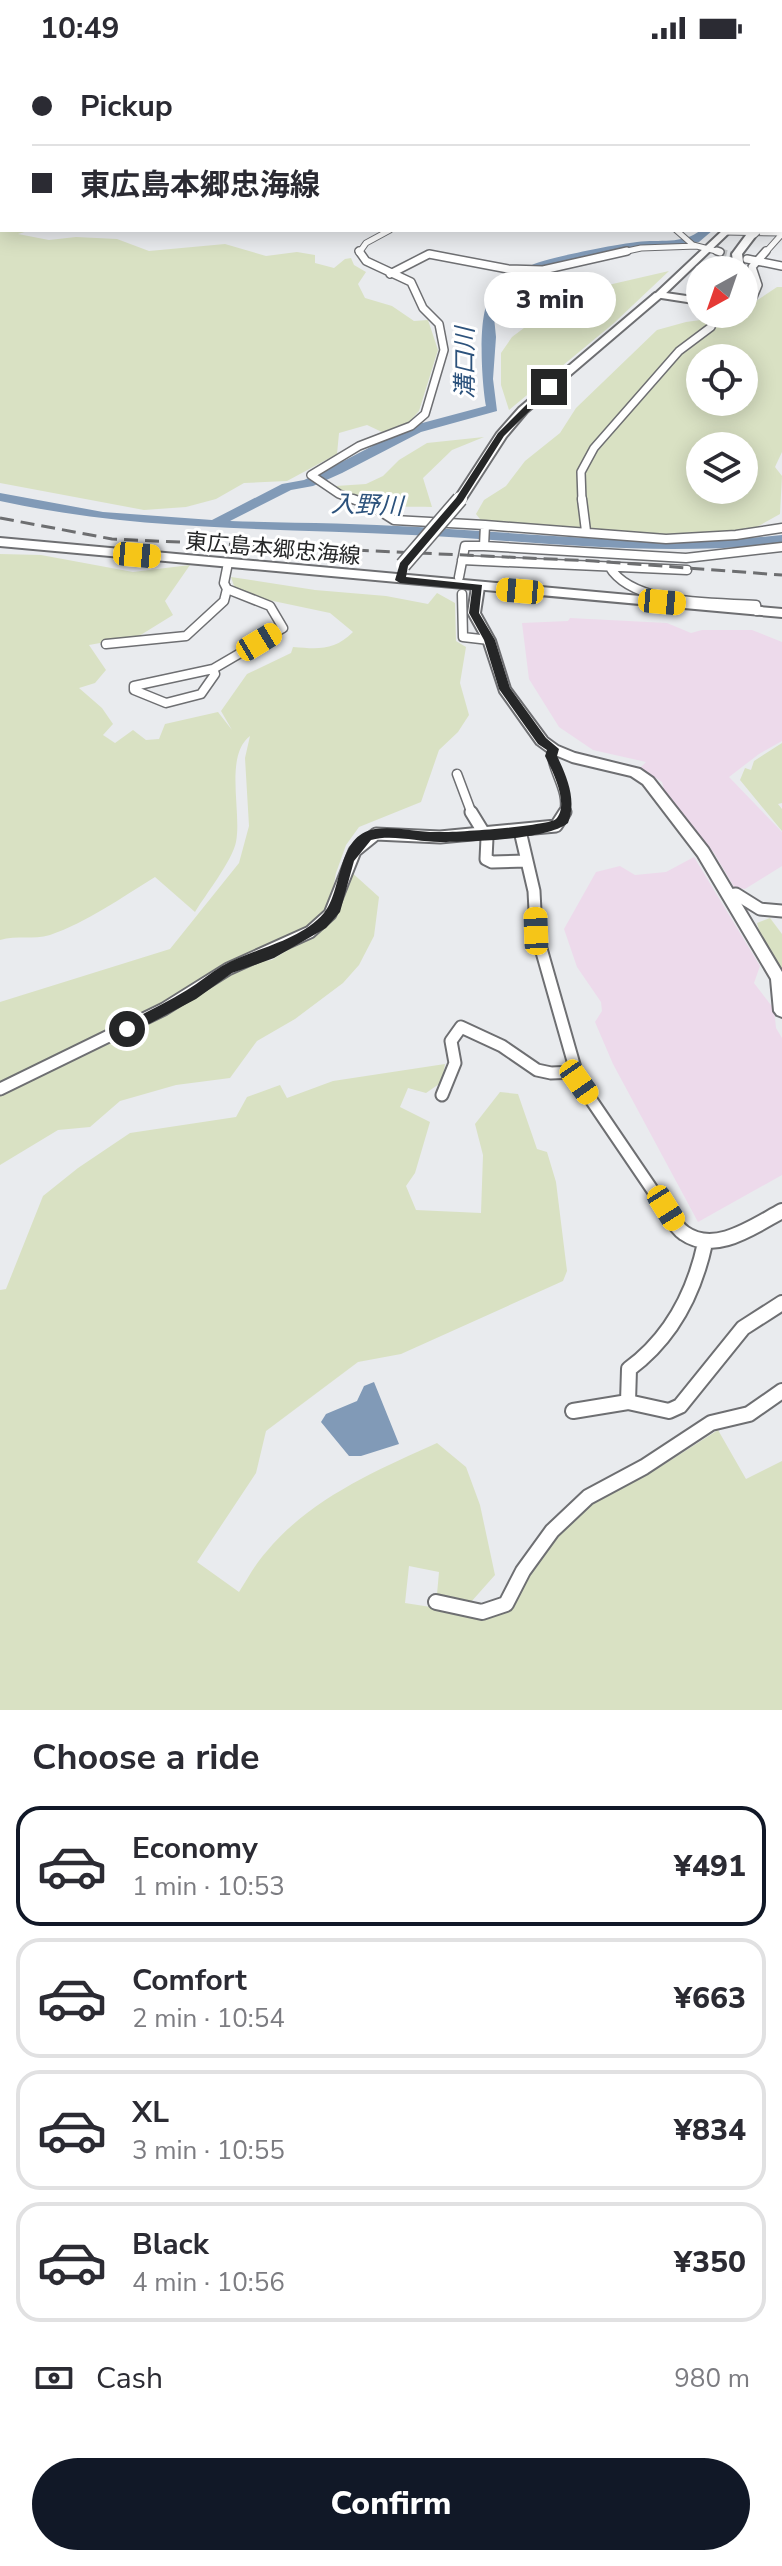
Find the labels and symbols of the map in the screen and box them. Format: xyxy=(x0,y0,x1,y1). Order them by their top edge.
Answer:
north arrow xyxy=(686,256,758,328)
callout: 3 min xyxy=(483,271,615,327)
water label: 溝口川 xyxy=(449,324,481,399)
route end xyxy=(531,369,567,405)
water label: 入野川 xyxy=(330,488,407,522)
street label: 東広島本郷忠海線 xyxy=(184,526,362,572)
car xyxy=(112,541,162,569)
car xyxy=(495,577,545,605)
car xyxy=(637,588,687,616)
car xyxy=(232,619,286,665)
car xyxy=(523,907,549,955)
route start xyxy=(109,1011,145,1047)
car xyxy=(555,1055,603,1109)
car xyxy=(643,1181,689,1235)

